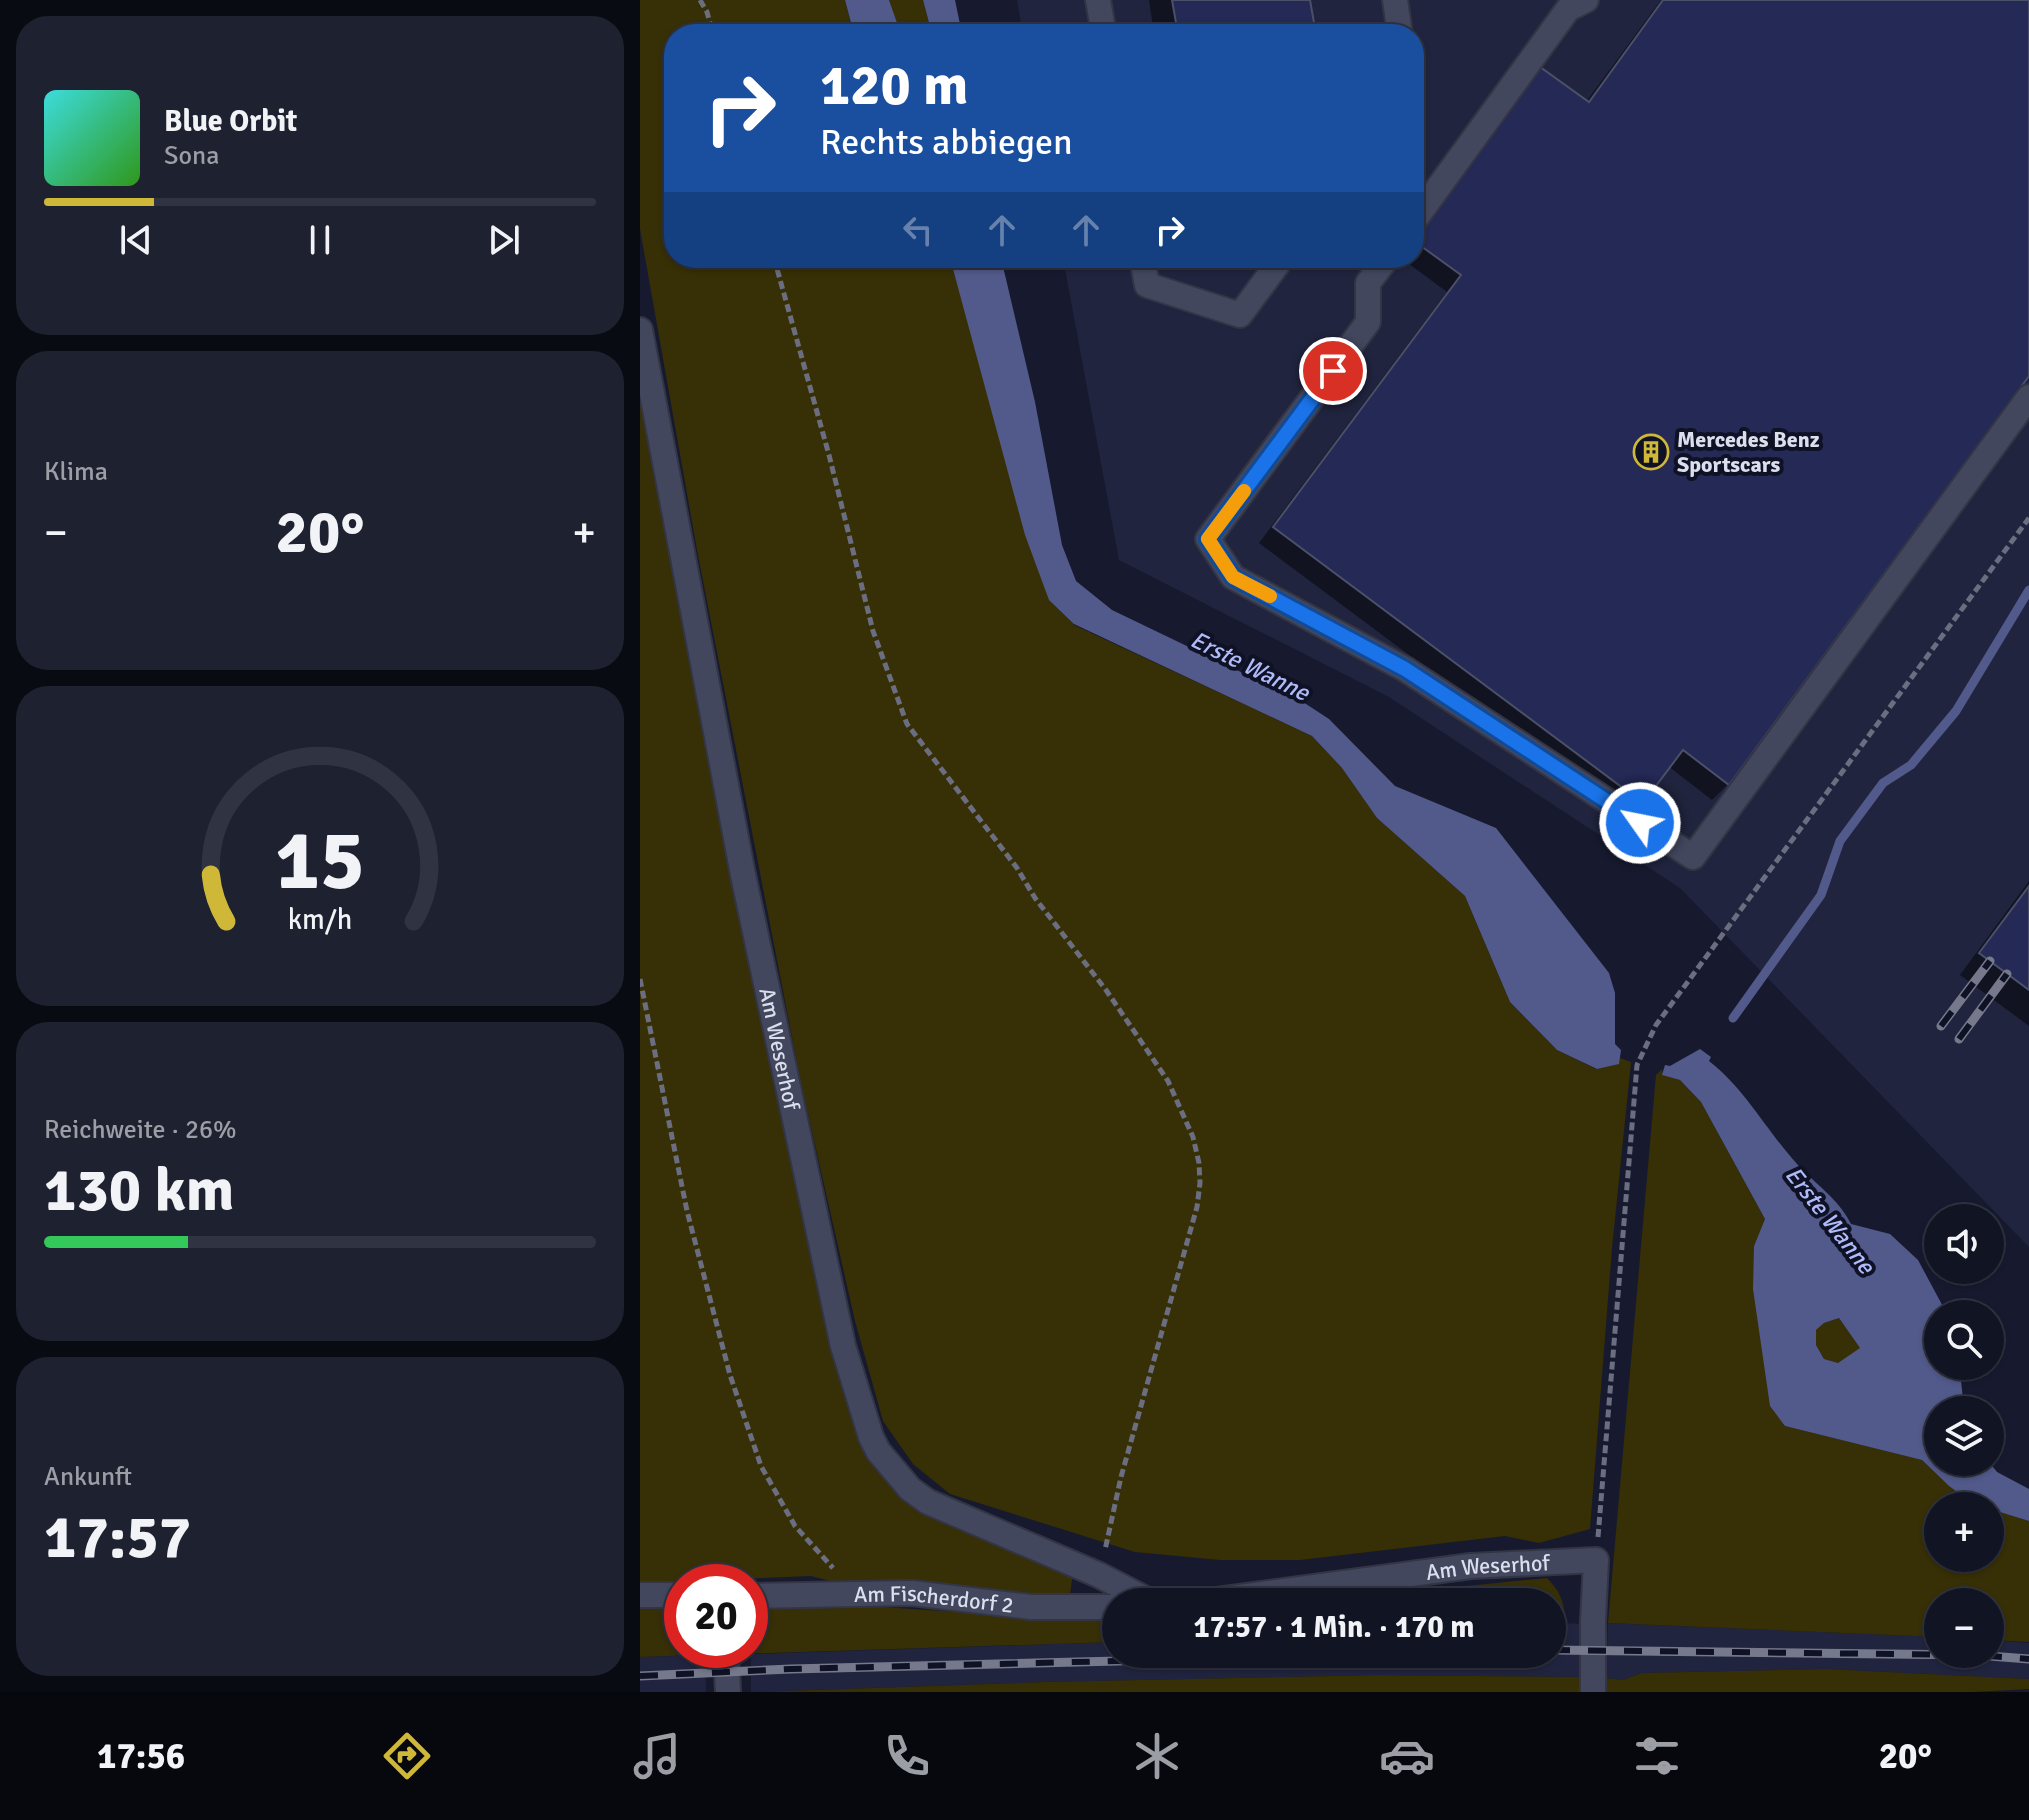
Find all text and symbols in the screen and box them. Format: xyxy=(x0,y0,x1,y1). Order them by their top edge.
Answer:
text: 120 m xyxy=(820,51,968,120)
icon: right xyxy=(688,56,792,160)
text: Blue Orbit xyxy=(164,103,297,140)
text: Rechts abbiegen xyxy=(820,120,1073,165)
text: Sona xyxy=(164,140,219,172)
icon: left xyxy=(896,208,940,252)
icon: ahead xyxy=(980,208,1024,252)
icon: ahead xyxy=(1064,208,1108,252)
icon: right xyxy=(1148,208,1192,252)
icon: previous xyxy=(114,218,158,262)
icon: pause xyxy=(298,218,342,262)
icon: next xyxy=(482,218,526,262)
pin xyxy=(1299,337,1367,405)
icon: arrive xyxy=(1311,349,1355,393)
place label: Mercedes Benz Sportscars xyxy=(1677,426,1820,478)
building icon: Mercedes Benz Sportscars xyxy=(1632,433,1670,471)
text: Klima xyxy=(44,456,108,488)
text: 20° xyxy=(276,496,364,570)
text: − xyxy=(44,506,68,560)
text: + xyxy=(572,506,596,560)
water label: Erste Wanne xyxy=(1186,624,1315,708)
position arrow xyxy=(1598,781,1682,865)
text: 15 xyxy=(275,810,365,912)
text: km/h xyxy=(288,902,352,937)
street label: Am Weserhof xyxy=(753,985,806,1114)
text: Reichweite · 26% xyxy=(44,1114,237,1146)
text: 130 km xyxy=(44,1154,234,1228)
water label: Erste Wanne xyxy=(1779,1160,1882,1281)
map controls xyxy=(1924,1204,2004,1668)
button: sound xyxy=(1924,1204,2004,1284)
button: search xyxy=(1924,1300,2004,1380)
button: layers xyxy=(1924,1396,2004,1476)
text: Ankunft xyxy=(44,1461,132,1493)
button: + xyxy=(1924,1492,2004,1572)
text: 17:57 xyxy=(44,1501,191,1575)
street label: Am Weserhof xyxy=(1424,1549,1552,1586)
speed limit sign: 20 xyxy=(664,1564,768,1668)
street label: Am Fischerdorf 2 xyxy=(854,1580,1015,1619)
button: − xyxy=(1924,1588,2004,1668)
text: 17:57 · 1 Min. · 170 m xyxy=(1193,1609,1475,1646)
icon: directions xyxy=(379,1728,435,1784)
icon: music xyxy=(629,1728,685,1784)
icon: phone xyxy=(879,1728,935,1784)
icon: climate xyxy=(1129,1728,1185,1784)
icon: car xyxy=(1379,1728,1435,1784)
icon: filters xyxy=(1629,1728,1685,1784)
text: 17:56 xyxy=(97,1734,185,1779)
text: 20° xyxy=(1879,1734,1932,1779)

